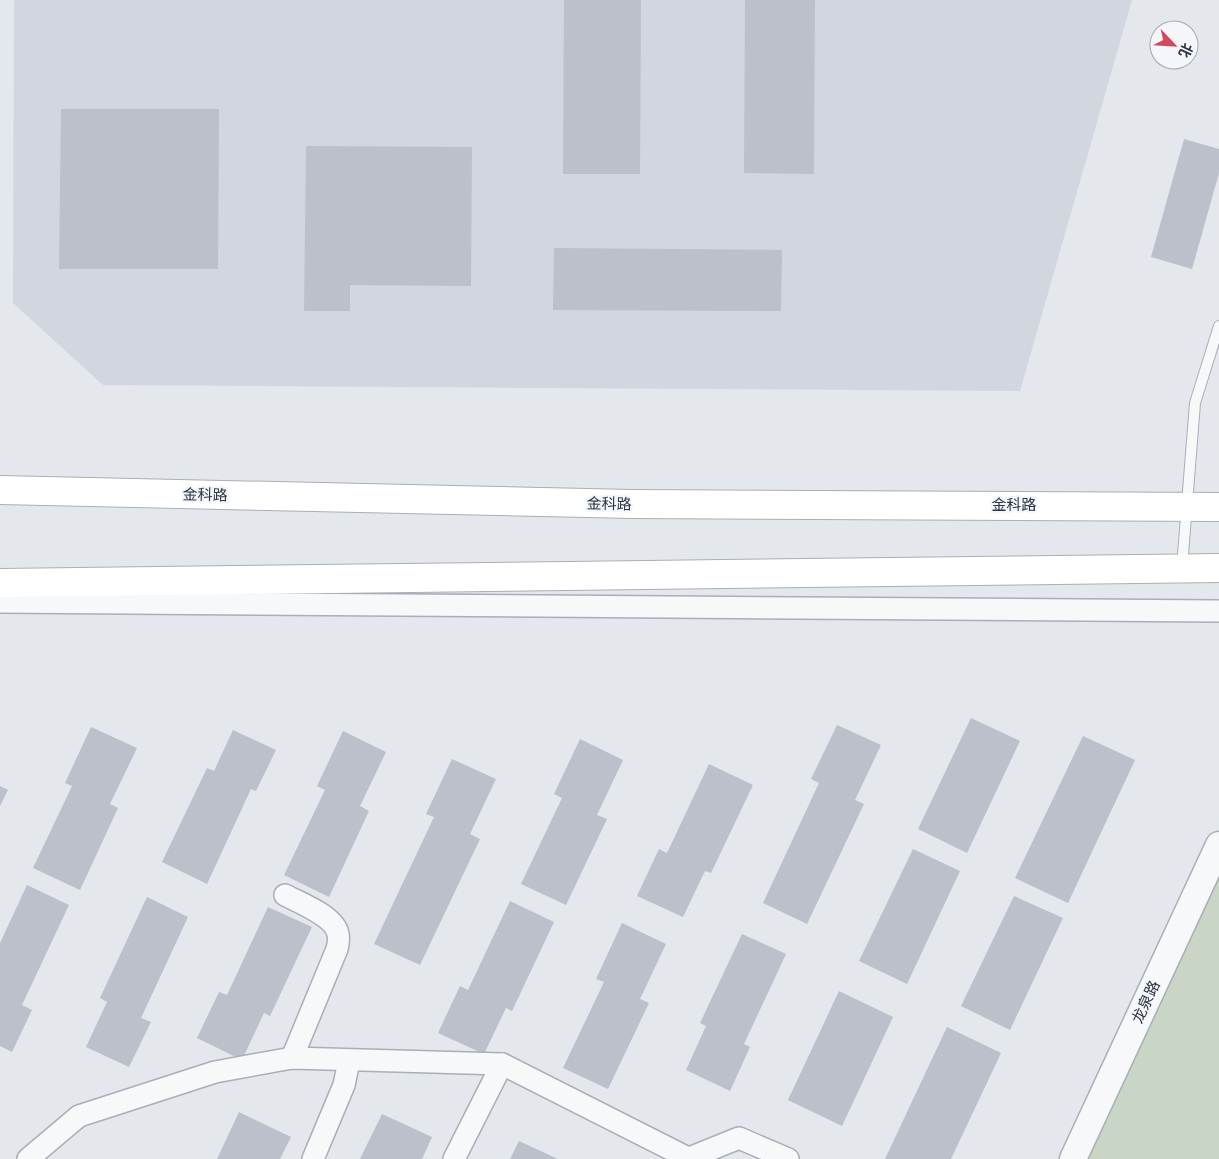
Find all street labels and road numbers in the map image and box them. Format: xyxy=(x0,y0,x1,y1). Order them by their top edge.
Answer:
street label: 金科路 xyxy=(182,486,228,504)
street label: 金科路 xyxy=(586,495,632,513)
street label: 金科路 xyxy=(991,496,1037,514)
street label: 龙泉路 xyxy=(1128,978,1164,1026)

